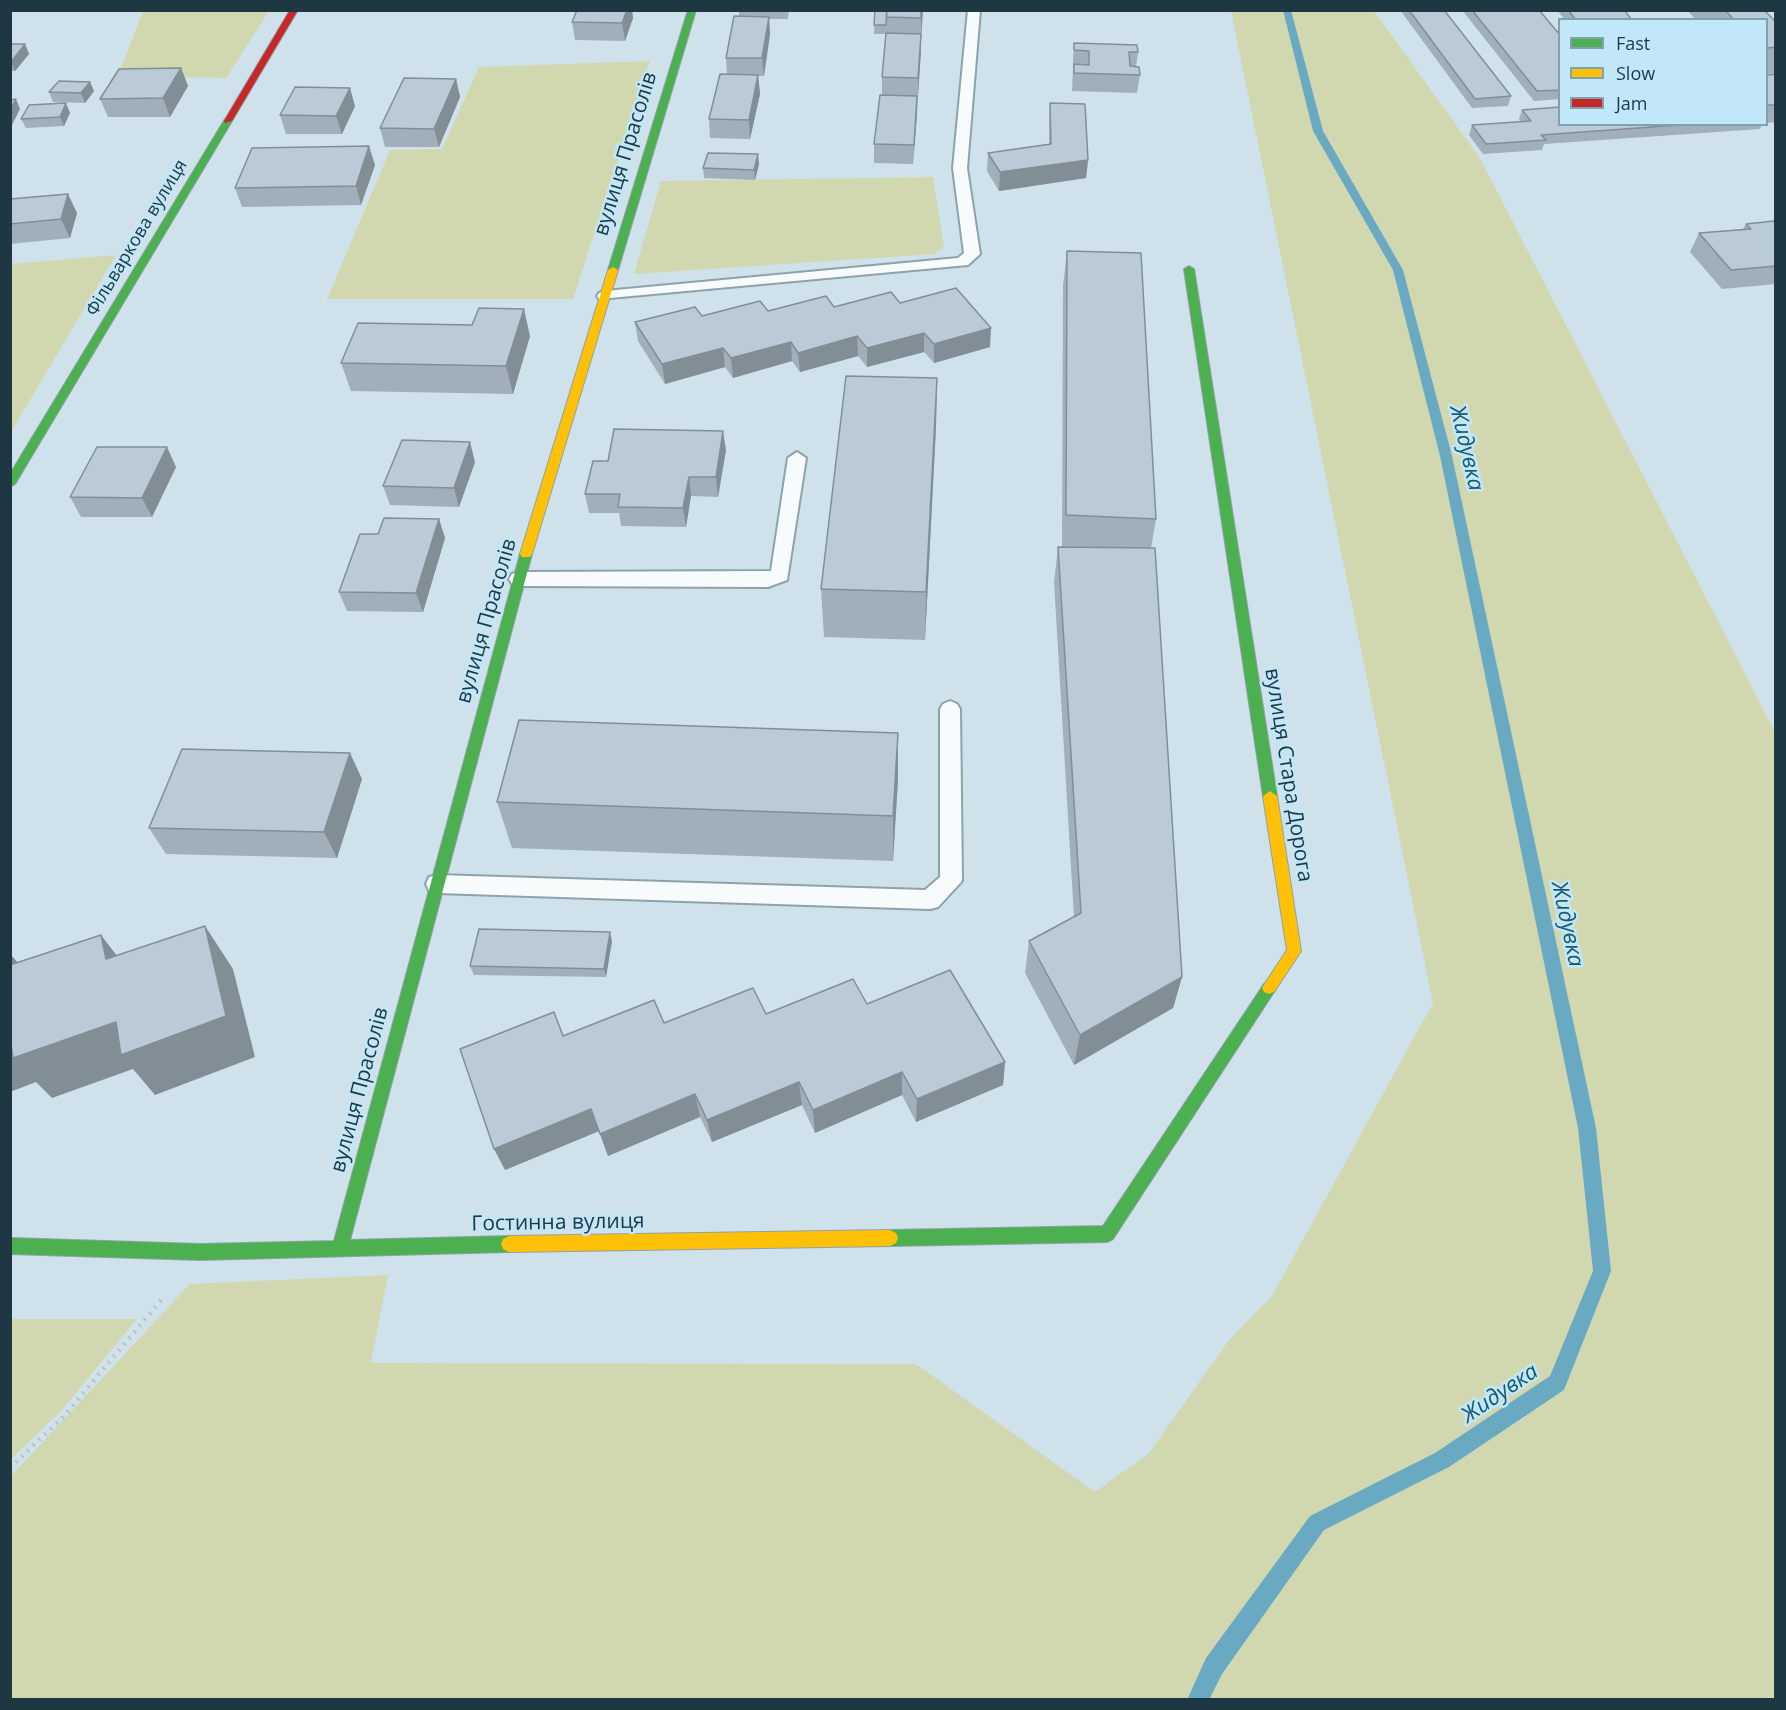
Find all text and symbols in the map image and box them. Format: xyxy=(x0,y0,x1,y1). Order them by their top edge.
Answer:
legend xyxy=(1558,18,1768,126)
text: Fast xyxy=(1616,31,1650,55)
text: Slow xyxy=(1616,61,1655,85)
street label: вулиця Прасолів xyxy=(589,69,663,239)
text: Jam xyxy=(1616,91,1648,115)
street label: Фільваркова вулиця xyxy=(82,156,192,320)
water label: Жидувка xyxy=(1443,403,1489,493)
street label: вулиця Прасолів xyxy=(451,536,523,706)
street label: вулиця Стара Дорога xyxy=(1259,666,1317,884)
water label: Жидувка xyxy=(1545,879,1589,969)
street label: вулиця Прасолів xyxy=(326,1005,394,1175)
street label: Гостинна вулиця xyxy=(471,1209,645,1237)
water label: Жидувка xyxy=(1457,1359,1543,1429)

